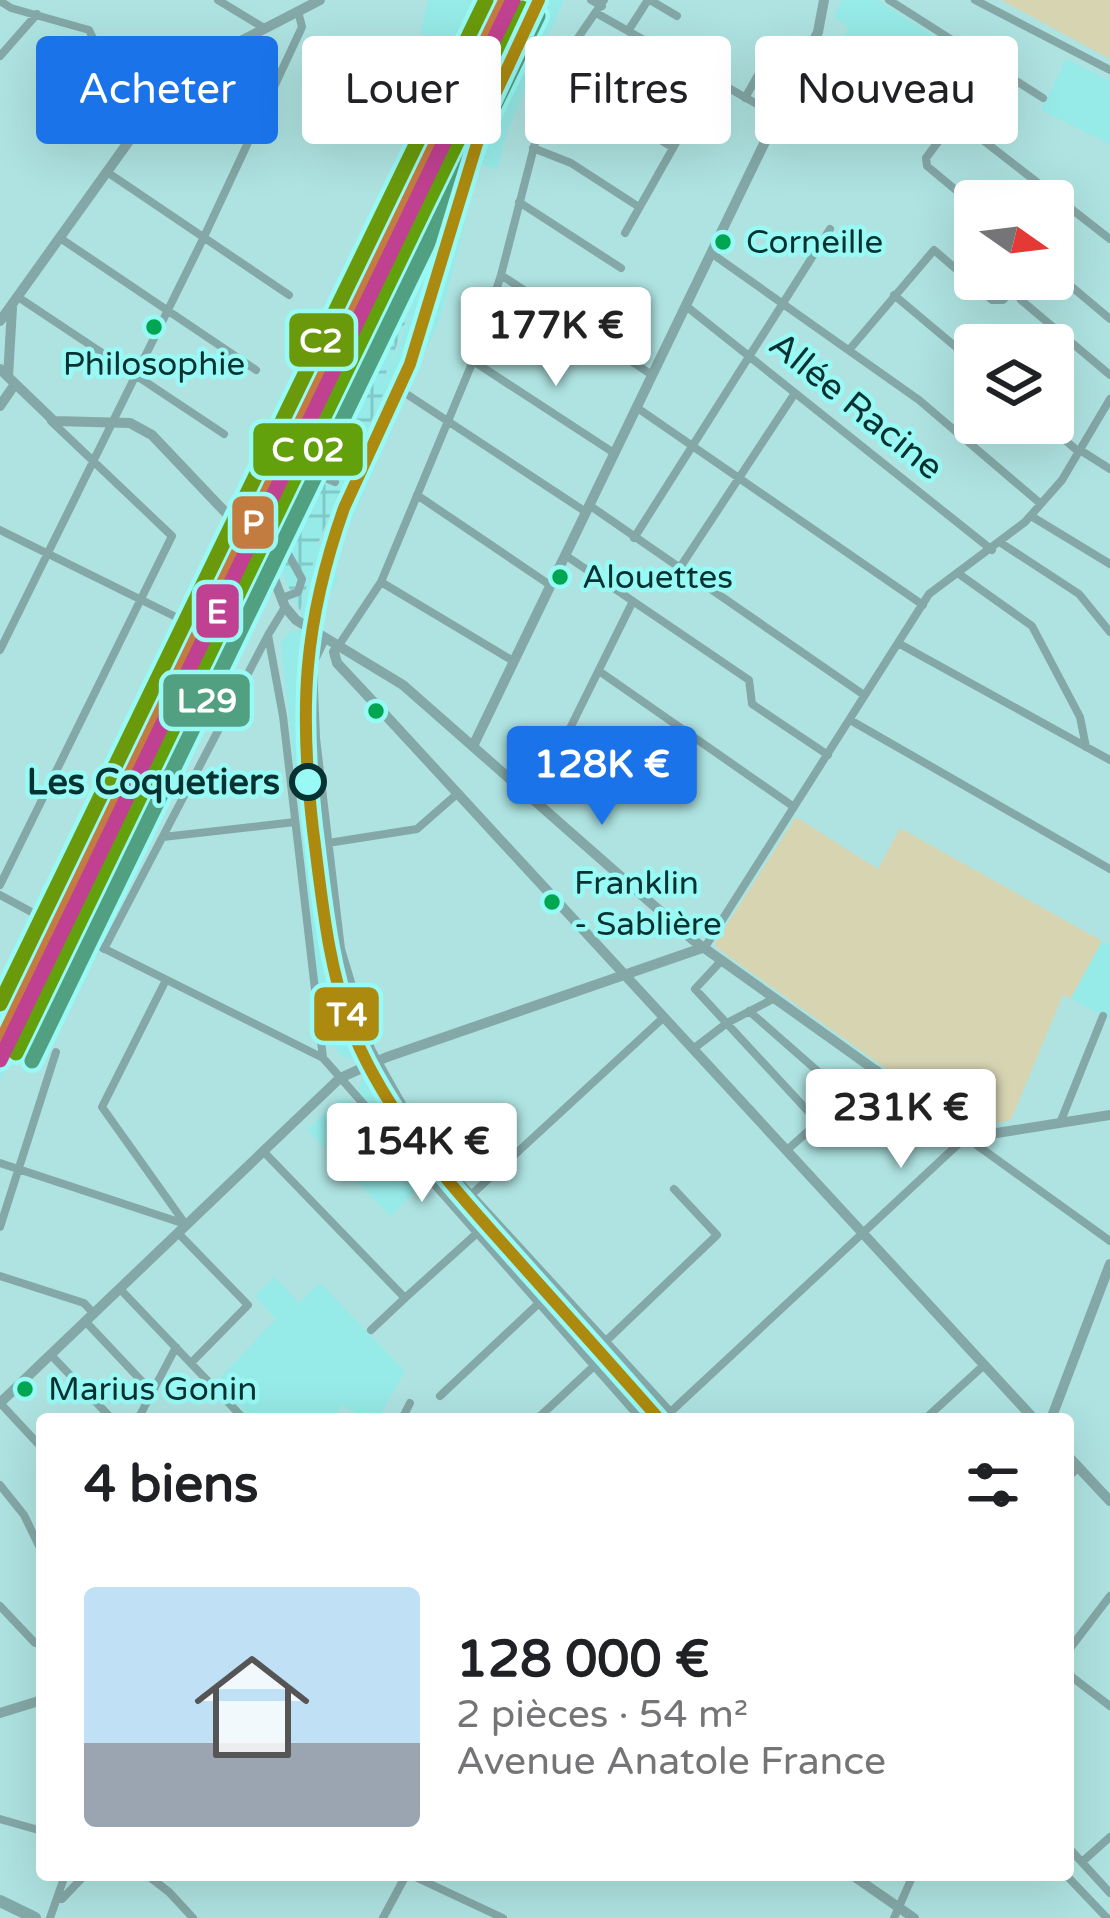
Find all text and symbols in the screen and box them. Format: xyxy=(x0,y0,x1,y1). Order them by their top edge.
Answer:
chip: Acheter xyxy=(36,36,278,144)
chip: Louer xyxy=(302,36,501,144)
chip: Filtres xyxy=(525,36,731,144)
chip: Nouveau xyxy=(755,36,1018,144)
north arrow xyxy=(954,180,1074,300)
map controls xyxy=(954,180,1074,444)
place label: Corneille xyxy=(746,223,883,262)
marker: Corneille xyxy=(712,231,734,253)
pin: 177K € xyxy=(458,287,654,389)
text: 177K € xyxy=(488,302,624,349)
line badge: C2 xyxy=(287,311,356,369)
marker: Philosophie xyxy=(143,316,165,338)
text: C2 xyxy=(299,322,343,361)
street label: Allée Racine xyxy=(760,323,952,489)
button: layers xyxy=(954,324,1074,444)
place label: Philosophie xyxy=(63,345,245,384)
line badge: C 02 xyxy=(251,421,365,478)
text: C 02 xyxy=(272,431,344,470)
line badge: P xyxy=(230,494,276,551)
text: P xyxy=(242,504,264,543)
place label: Alouettes xyxy=(582,558,733,597)
marker: Alouettes xyxy=(549,566,571,588)
line badge: E xyxy=(194,582,241,640)
text: E xyxy=(206,593,228,632)
line badge: L29 xyxy=(161,672,252,729)
text: L29 xyxy=(177,682,237,721)
unlabelled marker xyxy=(365,700,387,722)
pin: 128K € xyxy=(504,726,700,828)
text: 128K € xyxy=(534,741,670,788)
place label: Les Coquetiers xyxy=(27,761,280,804)
marker: Les Coquetiers xyxy=(291,765,325,799)
place label: Franklin - Sablière xyxy=(574,864,722,944)
marker: Franklin - Sablière xyxy=(541,891,563,913)
line badge: T4 xyxy=(312,985,381,1043)
text: T4 xyxy=(326,996,368,1035)
pin: 231K € xyxy=(803,1069,999,1171)
text: 231K € xyxy=(833,1084,969,1131)
pin: 154K € xyxy=(324,1103,520,1205)
text: 154K € xyxy=(354,1118,490,1165)
place label: Marius Gonin xyxy=(48,1370,257,1409)
marker: Marius Gonin xyxy=(14,1378,36,1400)
icon: filters xyxy=(960,1452,1026,1518)
text: 4 biens xyxy=(84,1454,259,1516)
text: 128 000 € xyxy=(456,1629,709,1691)
icon: home xyxy=(180,1635,324,1779)
text: 2 pièces · 54 m² xyxy=(456,1691,748,1738)
text: Avenue Anatole France xyxy=(456,1738,886,1785)

